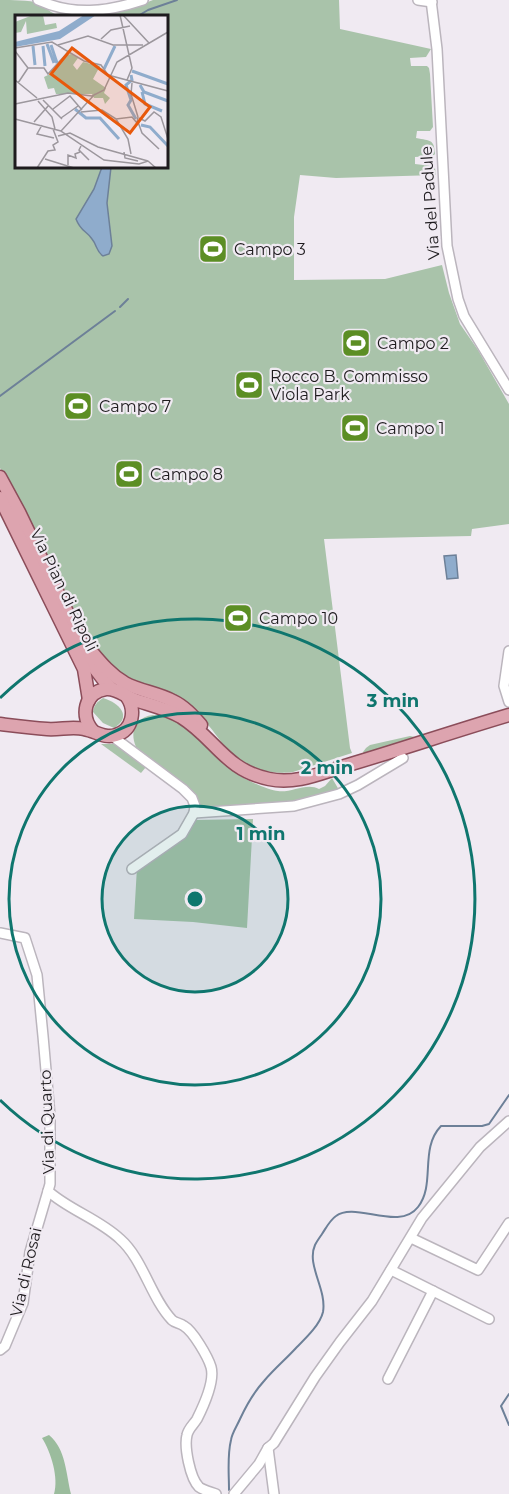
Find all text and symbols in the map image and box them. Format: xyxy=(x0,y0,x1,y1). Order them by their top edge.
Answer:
inset map xyxy=(15,15,168,168)
street label: Via del Padule xyxy=(417,145,443,261)
sports icon: Campo 3 xyxy=(197,233,229,265)
place label: Campo 3 xyxy=(234,240,306,259)
sports icon: Campo 2 xyxy=(340,327,372,359)
place label: Campo 2 xyxy=(377,334,449,353)
place label: Rocco B. Commisso Viola Park xyxy=(270,367,428,404)
sports icon: Rocco B. Commisso Viola Park xyxy=(233,369,265,401)
sports icon: Campo 7 xyxy=(62,390,94,422)
place label: Campo 7 xyxy=(99,397,171,416)
sports icon: Campo 1 xyxy=(339,412,371,444)
place label: Campo 1 xyxy=(376,419,445,438)
sports icon: Campo 8 xyxy=(113,458,145,490)
place label: Campo 8 xyxy=(150,465,223,484)
street label: Via Pian di Ripoli xyxy=(26,526,102,654)
sports icon: Campo 10 xyxy=(222,602,254,634)
place label: Campo 10 xyxy=(259,609,338,628)
text: 3 min xyxy=(366,690,419,712)
text: 2 min xyxy=(301,757,353,779)
text: 1 min xyxy=(237,823,285,845)
centre of rings xyxy=(185,889,205,909)
street label: Via di Quarto xyxy=(36,1069,58,1175)
street label: Via di Rosai xyxy=(6,1225,46,1319)

